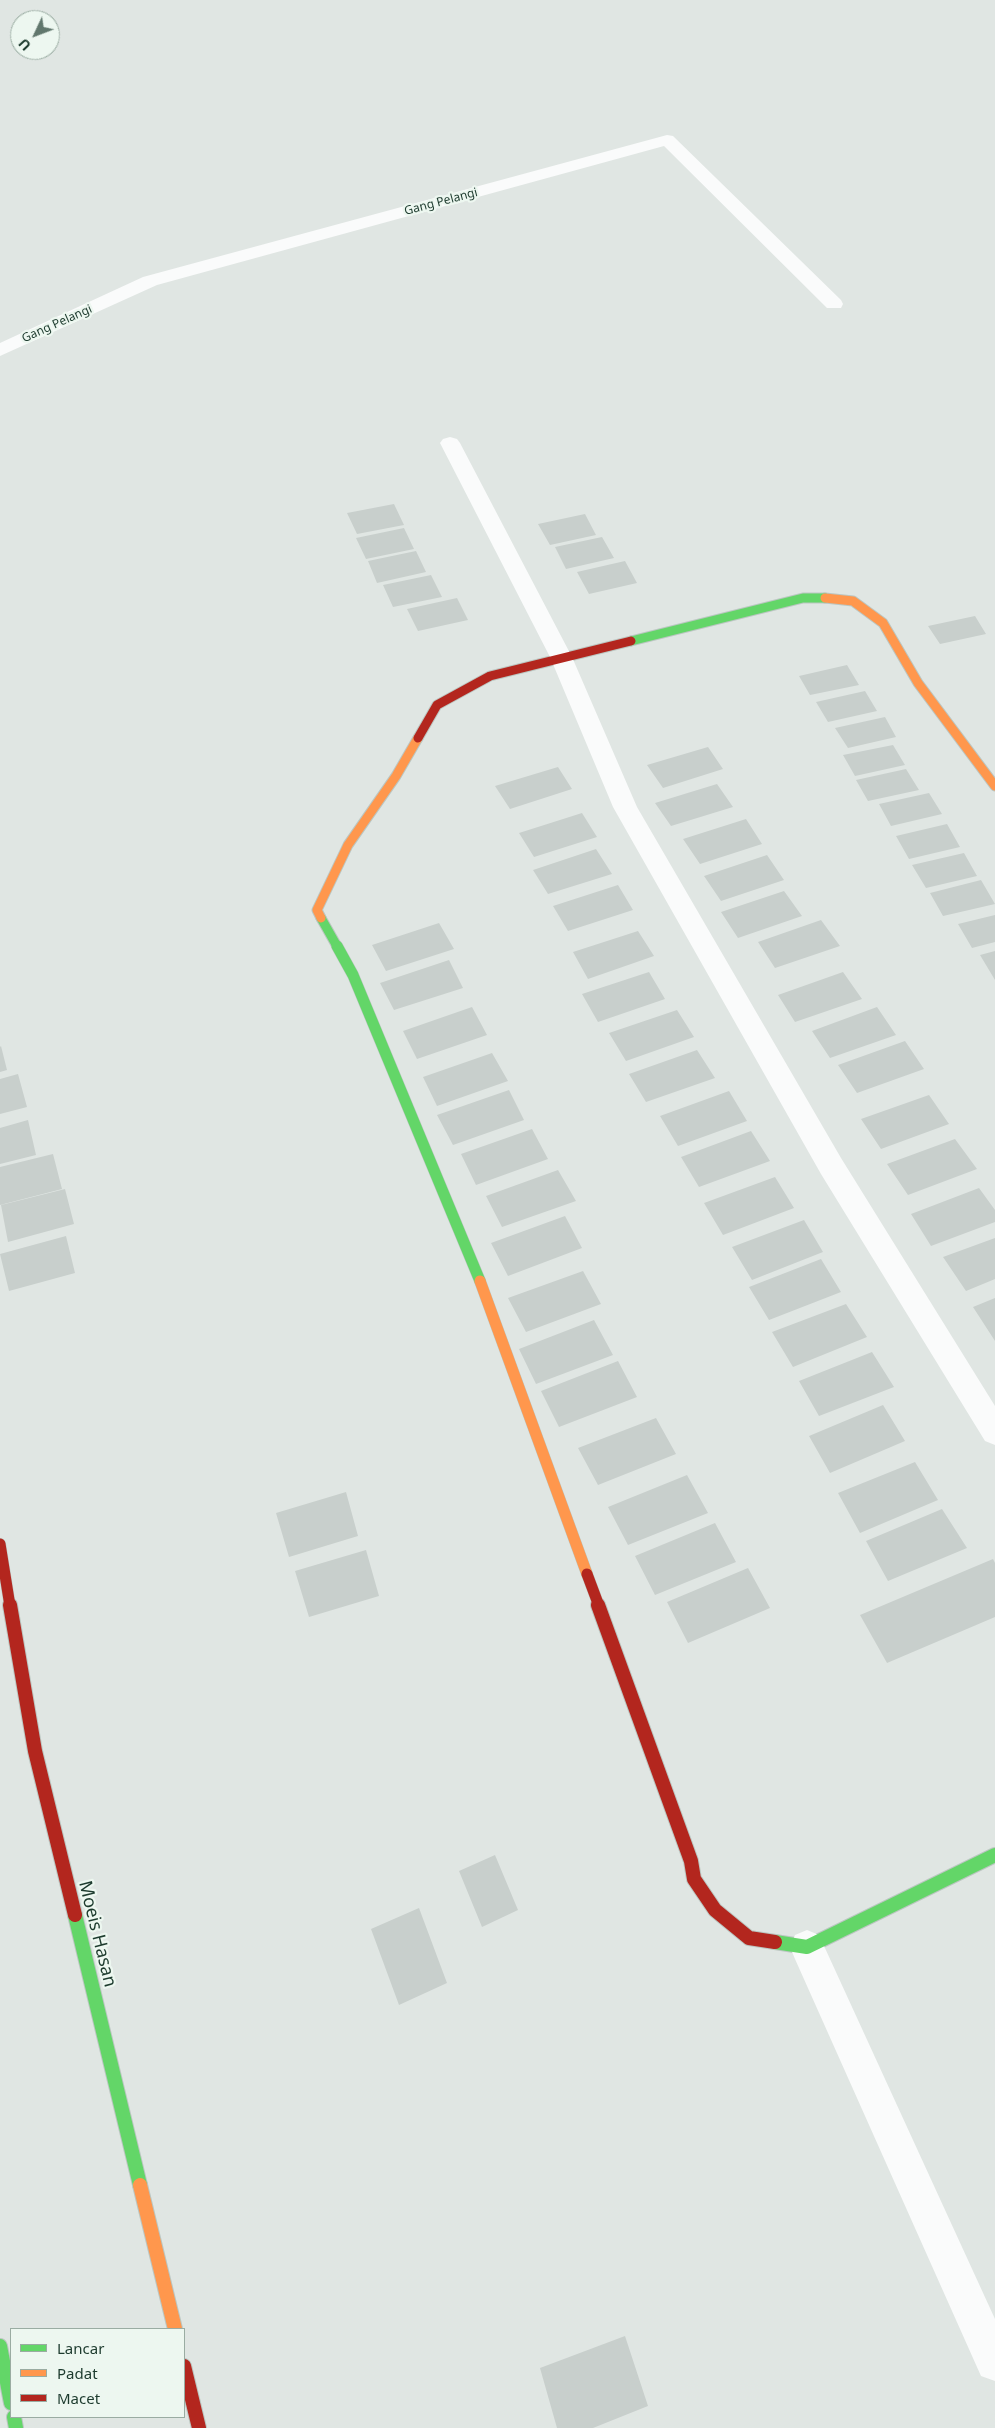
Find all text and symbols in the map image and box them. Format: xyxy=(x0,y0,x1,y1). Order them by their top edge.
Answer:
north arrow xyxy=(10,10,60,60)
text: U xyxy=(14,35,35,55)
street label: Gang Pelangi xyxy=(403,185,479,219)
street label: Gang Pelangi xyxy=(20,302,94,346)
street label: Moeis Hasan xyxy=(73,1879,121,1989)
legend xyxy=(10,2328,185,2418)
text: Lancar xyxy=(57,2338,104,2358)
text: Padat xyxy=(57,2363,98,2383)
text: Macet xyxy=(57,2388,100,2408)

